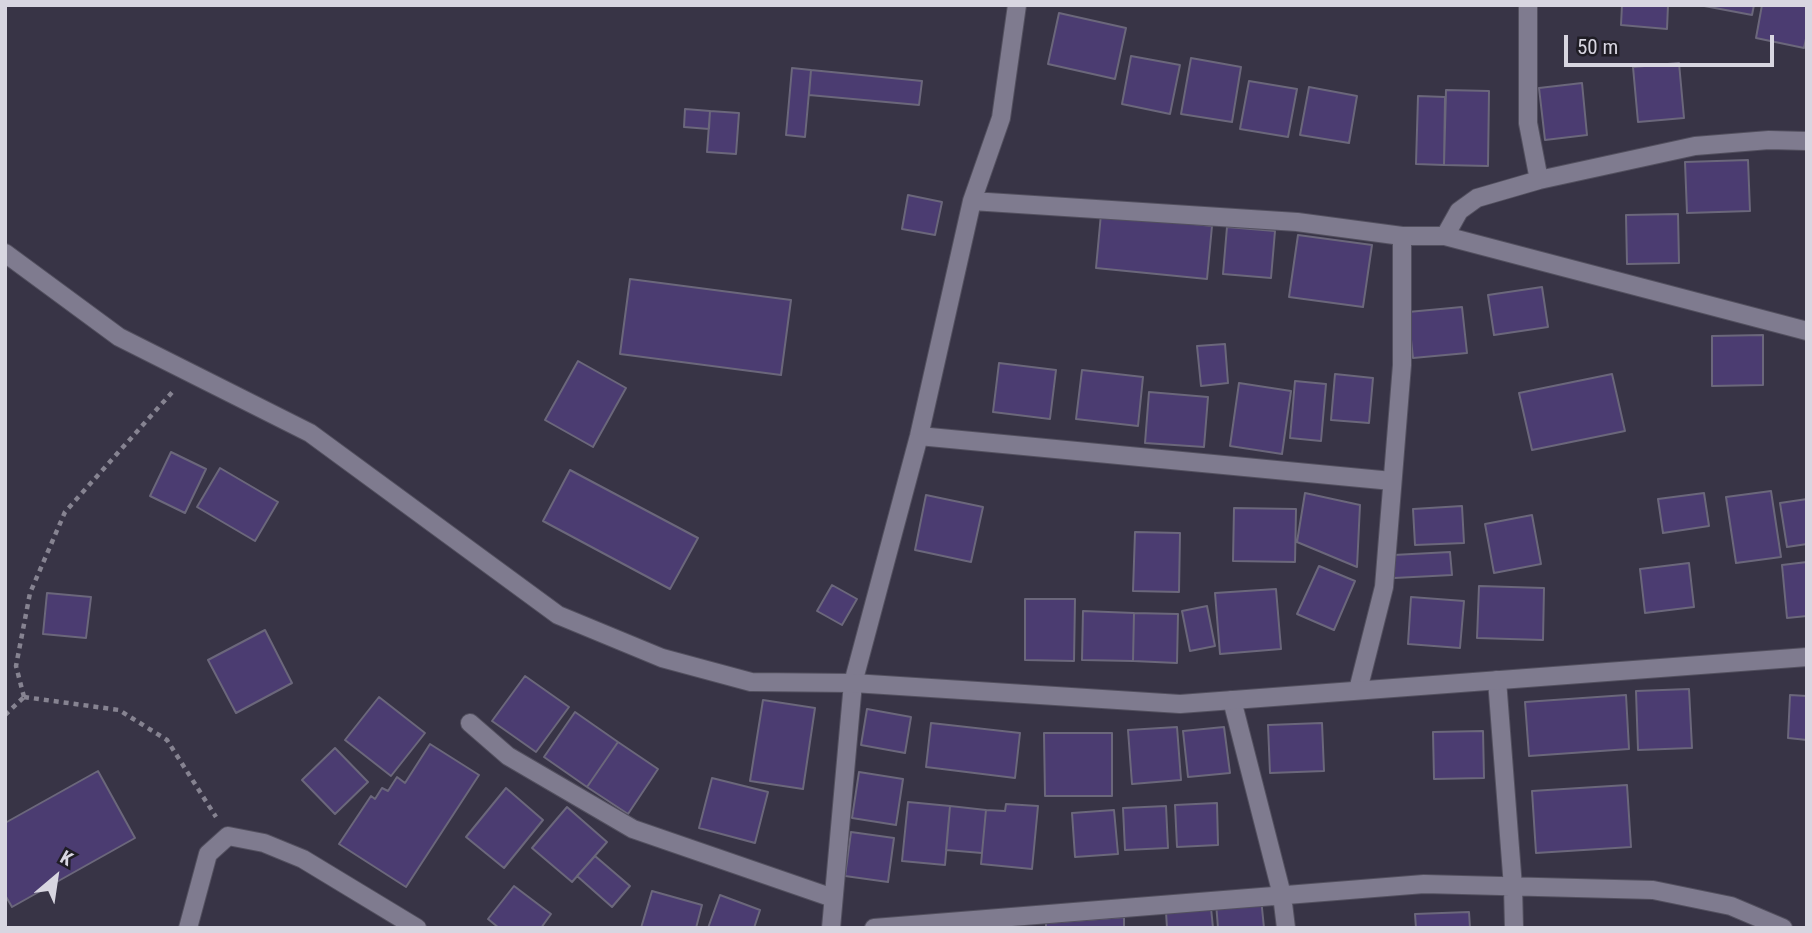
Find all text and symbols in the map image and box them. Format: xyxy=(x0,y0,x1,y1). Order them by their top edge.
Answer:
scale bar xyxy=(1567,21,1777,65)
text: 50 m xyxy=(1577,35,1618,59)
north arrow xyxy=(21,842,91,912)
text: K xyxy=(56,846,77,871)

